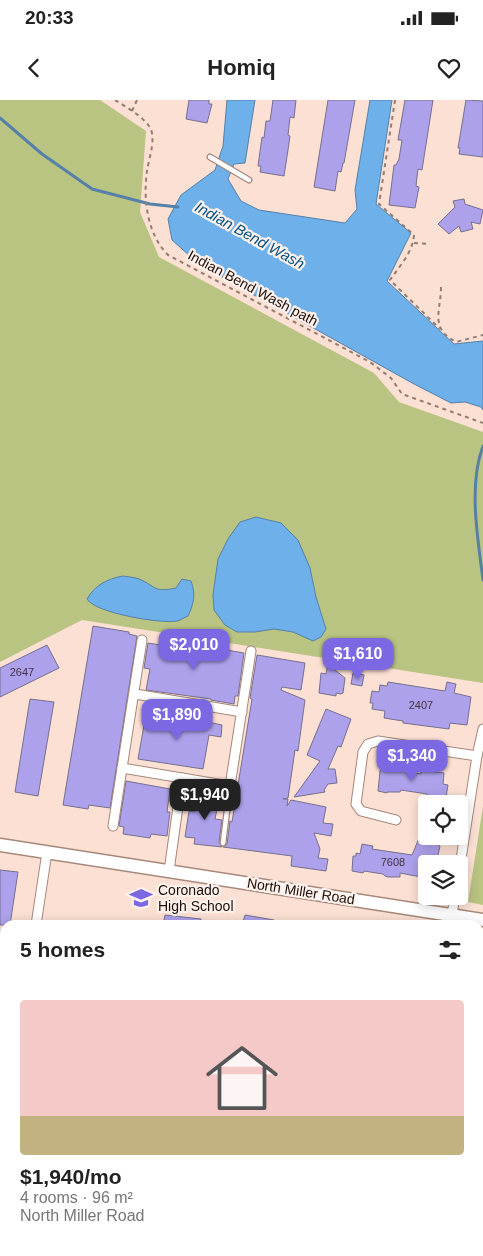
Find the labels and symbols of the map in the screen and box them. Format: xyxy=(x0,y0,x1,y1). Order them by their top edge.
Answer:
water label: Indian Bend Wash xyxy=(192,198,308,272)
street label: Indian Bend Wash path xyxy=(185,247,321,329)
pin: $2,010 xyxy=(153,628,235,671)
pin: $1,610 xyxy=(317,638,399,680)
house number: 2647 xyxy=(10,666,34,678)
pin: $1,890 xyxy=(136,698,218,741)
house number: 2407 xyxy=(409,699,433,711)
pin: $1,340 xyxy=(371,740,453,782)
pin: $1,940 xyxy=(164,778,246,821)
house number: 7608 xyxy=(381,856,405,868)
street label: North Miller Road xyxy=(246,875,356,907)
place label: Coronado High School xyxy=(158,882,234,914)
school or university icon: Coronado High School xyxy=(128,885,154,911)

